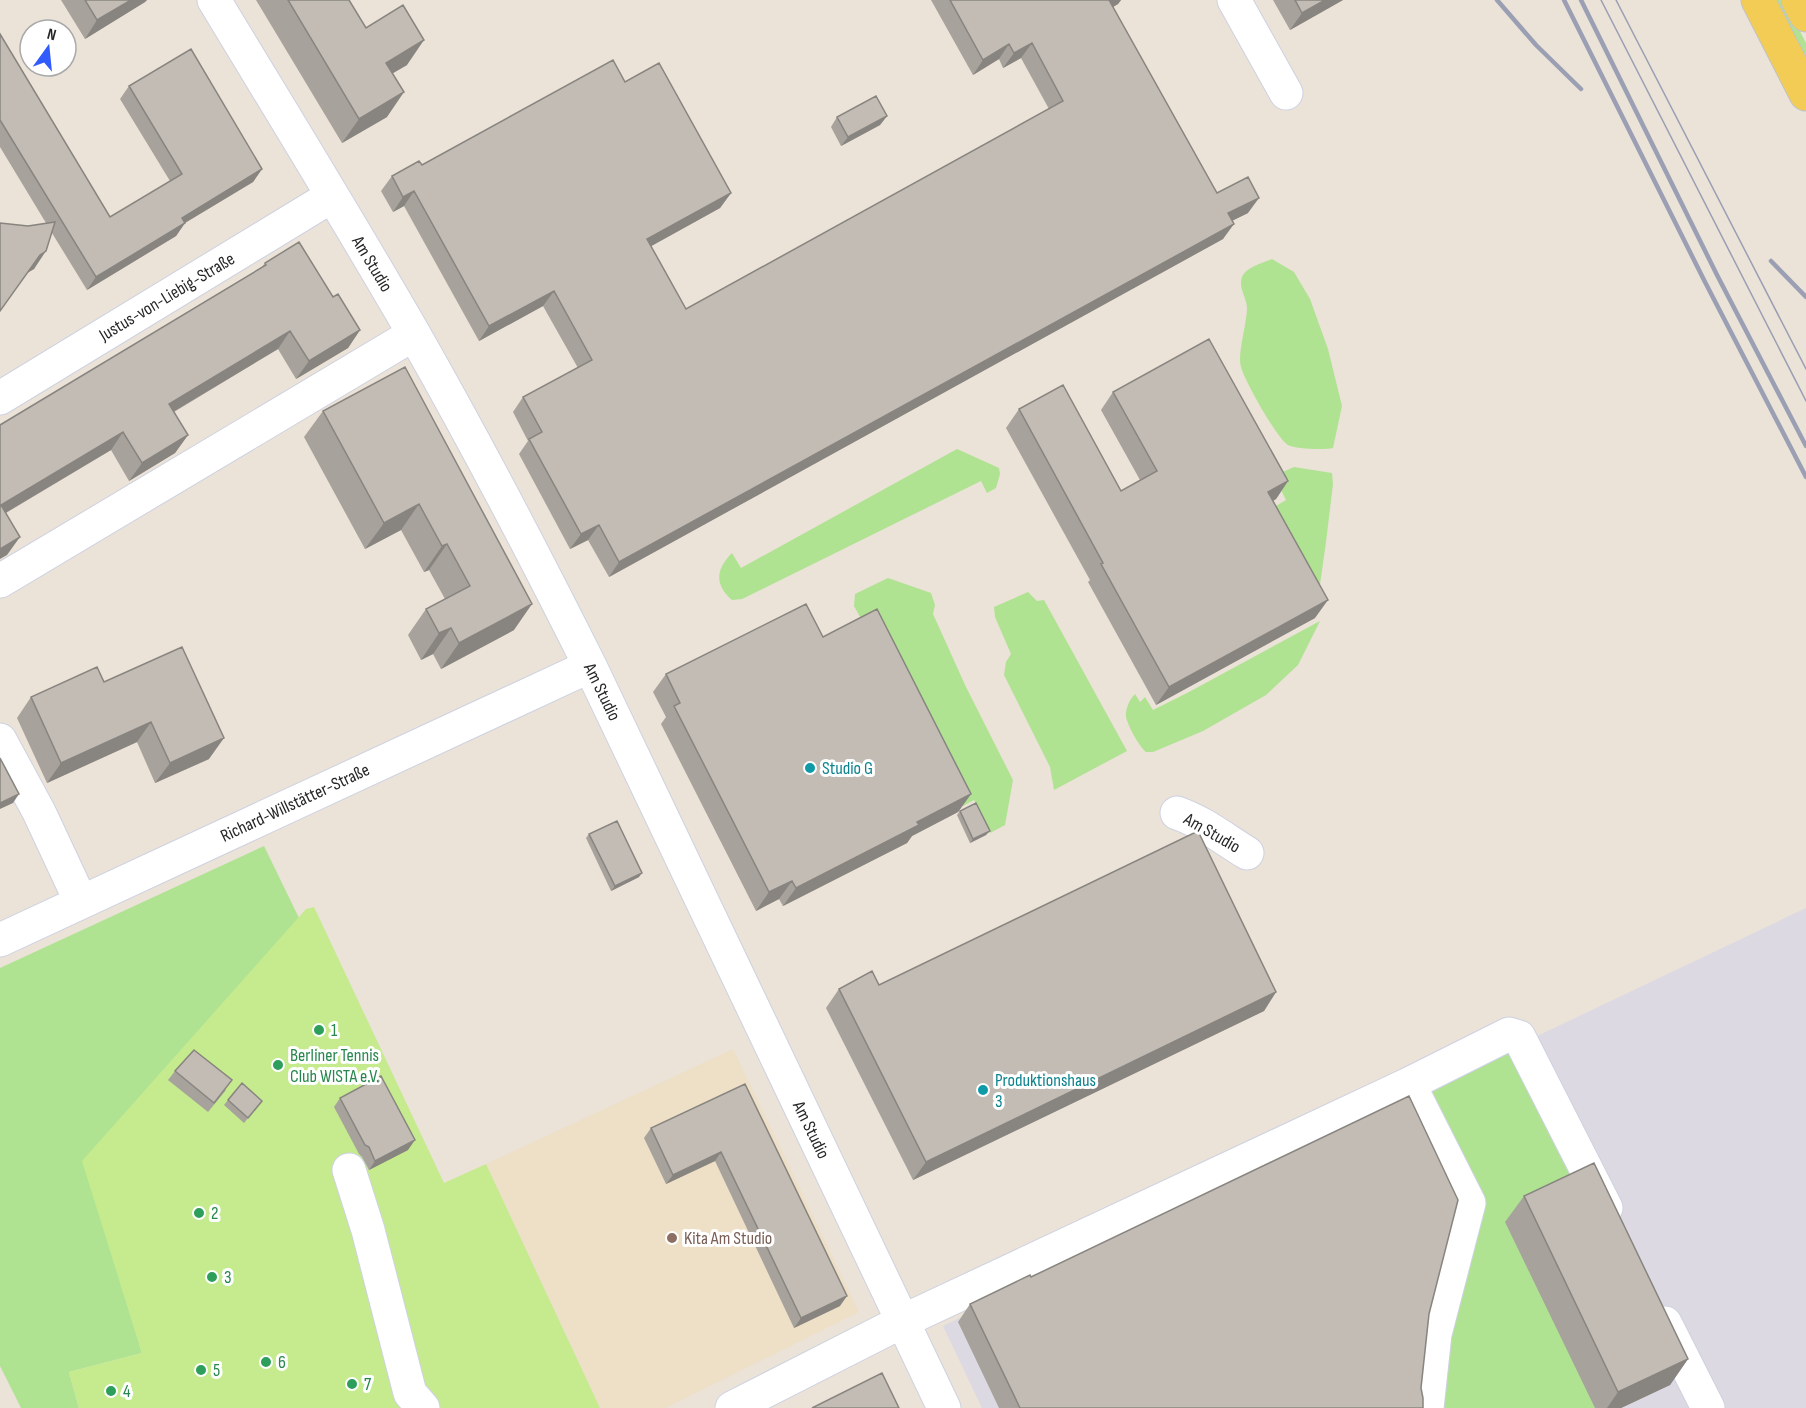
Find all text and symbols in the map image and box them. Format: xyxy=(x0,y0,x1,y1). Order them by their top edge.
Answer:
north arrow xyxy=(18,18,78,78)
text: N xyxy=(45,25,58,45)
street label: Am Studio xyxy=(347,231,397,296)
street label: Justus-von-Liebig-Straße xyxy=(95,248,238,346)
street label: Am Studio xyxy=(579,659,625,724)
place label: Studio G xyxy=(822,758,873,779)
street label: Richard-Willstätter-Straße xyxy=(217,759,373,847)
marker: Studio G xyxy=(803,761,817,775)
street label: Am Studio xyxy=(1179,808,1244,857)
place label: 1 xyxy=(331,1020,338,1041)
marker: 1 xyxy=(312,1023,326,1037)
place label: Berliner Tennis Club WISTA e.V. xyxy=(290,1045,379,1087)
marker: Berliner Tennis Club WISTA e.V. xyxy=(271,1058,285,1072)
place label: Produktionshaus 3 xyxy=(995,1070,1096,1112)
marker: Produktionshaus 3 xyxy=(976,1083,990,1097)
street label: Am Studio xyxy=(788,1097,834,1162)
place label: 2 xyxy=(211,1203,218,1224)
marker: 2 xyxy=(192,1206,206,1220)
place label: Kita Am Studio xyxy=(684,1228,772,1249)
marker: Kita Am Studio xyxy=(665,1231,679,1245)
place label: 3 xyxy=(224,1267,232,1288)
marker: 3 xyxy=(205,1270,219,1284)
place label: 6 xyxy=(278,1352,286,1373)
marker: 6 xyxy=(259,1355,273,1369)
place label: 5 xyxy=(213,1360,220,1381)
marker: 5 xyxy=(194,1363,208,1377)
place label: 7 xyxy=(364,1374,372,1395)
marker: 7 xyxy=(345,1377,359,1391)
place label: 4 xyxy=(123,1381,131,1402)
marker: 4 xyxy=(104,1384,118,1398)

